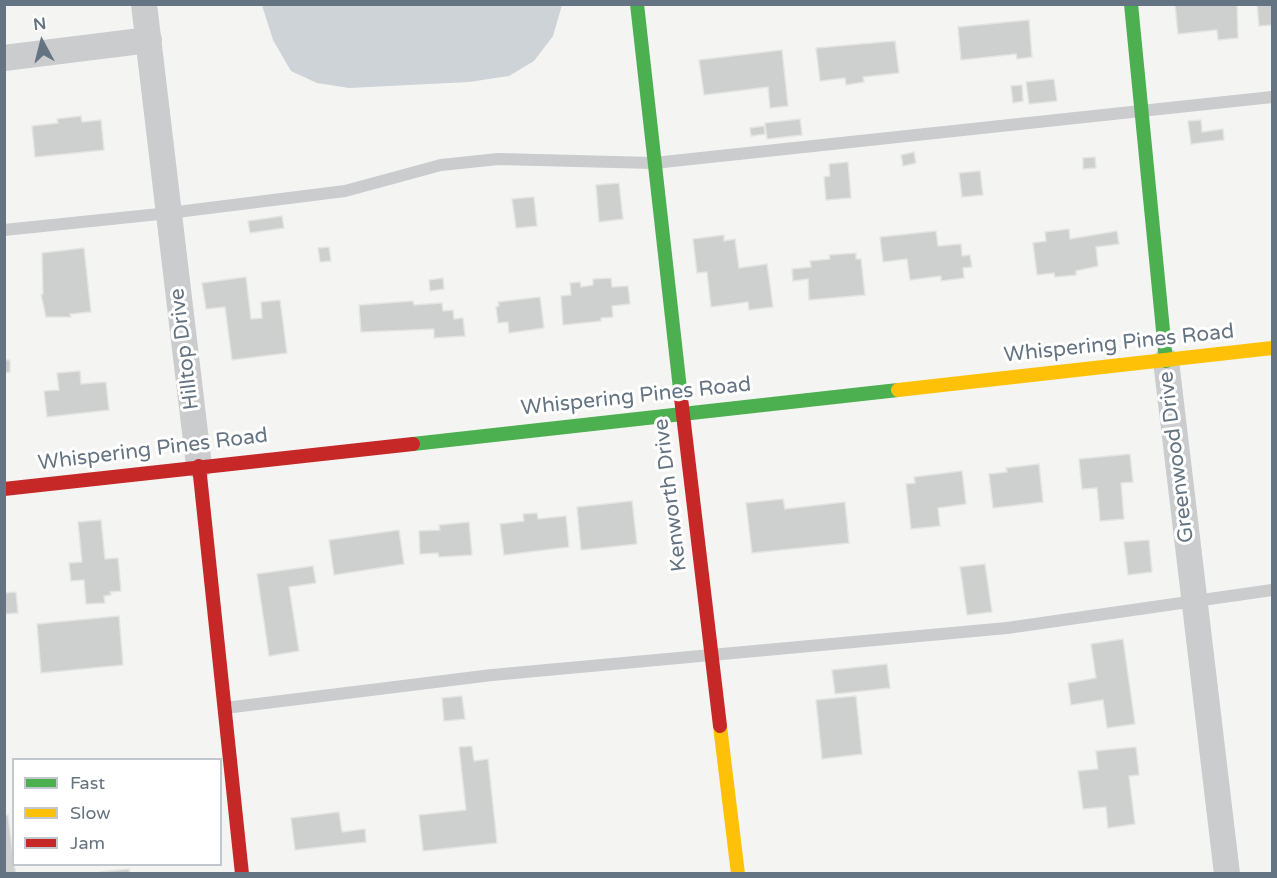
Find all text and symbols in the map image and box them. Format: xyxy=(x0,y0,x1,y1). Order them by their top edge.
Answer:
north arrow xyxy=(12,12,72,72)
text: N xyxy=(32,13,47,35)
street label: Hilltop Drive xyxy=(165,287,205,411)
street label: Whispering Pines Road xyxy=(1003,319,1235,369)
street label: Greenwood Drive xyxy=(1154,370,1200,544)
street label: Whispering Pines Road xyxy=(520,372,752,422)
street label: Kenworth Drive xyxy=(649,417,693,573)
street label: Whispering Pines Road xyxy=(37,423,269,477)
legend xyxy=(12,758,222,866)
text: Fast xyxy=(70,772,105,794)
text: Slow xyxy=(70,802,111,824)
text: Jam xyxy=(70,832,105,854)

